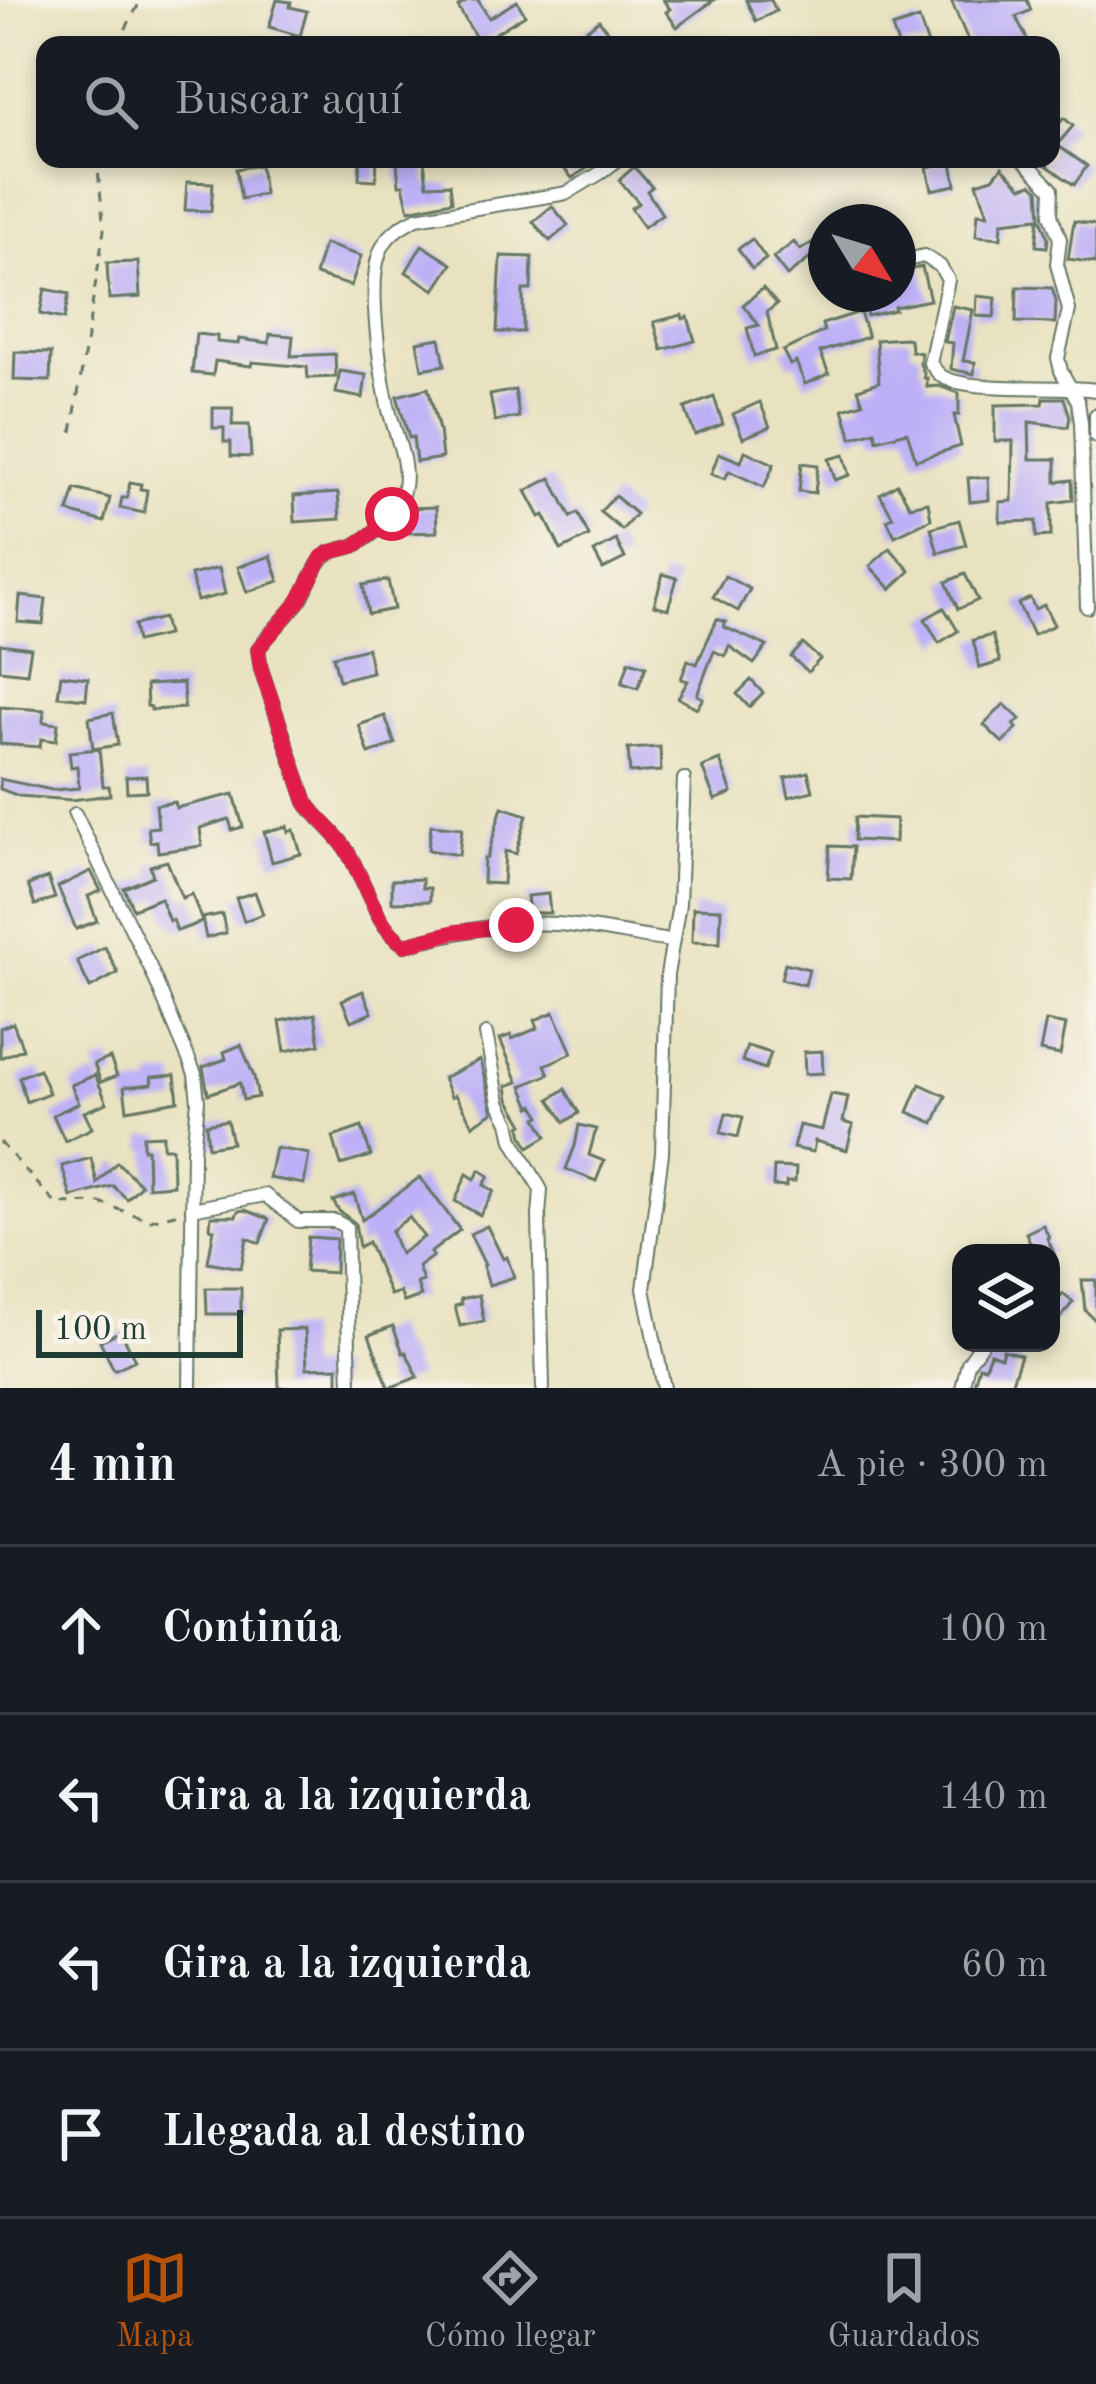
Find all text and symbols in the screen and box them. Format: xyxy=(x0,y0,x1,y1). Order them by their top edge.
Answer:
search box xyxy=(36,36,1060,168)
icon: search xyxy=(78,69,144,135)
text: Buscar aquí xyxy=(174,79,403,124)
north arrow xyxy=(808,204,916,312)
route start xyxy=(365,487,419,541)
route end xyxy=(489,898,543,952)
map controls xyxy=(952,1244,1060,1352)
button: layers xyxy=(952,1244,1060,1352)
scale bar xyxy=(36,1304,243,1357)
text: 100 m xyxy=(54,1314,147,1347)
text: 4 min xyxy=(48,1441,176,1492)
text: A pie · 300 m xyxy=(816,1446,1048,1485)
icon: ahead xyxy=(48,1597,114,1663)
text: Continúa xyxy=(162,1607,342,1652)
text: 100 m xyxy=(938,1610,1048,1649)
icon: left xyxy=(48,1765,114,1831)
text: Gira a la izquierda xyxy=(162,1775,531,1820)
text: 140 m xyxy=(938,1778,1048,1817)
icon: left xyxy=(48,1933,114,1999)
text: Gira a la izquierda xyxy=(162,1943,531,1988)
text: 60 m xyxy=(961,1946,1048,1985)
icon: arrive xyxy=(48,2101,114,2167)
text: Llegada al destino xyxy=(162,2111,526,2156)
tab: Mapa xyxy=(116,2245,193,2358)
tab: Cómo llegar xyxy=(425,2245,596,2358)
tab: Guardados xyxy=(827,2245,980,2358)

